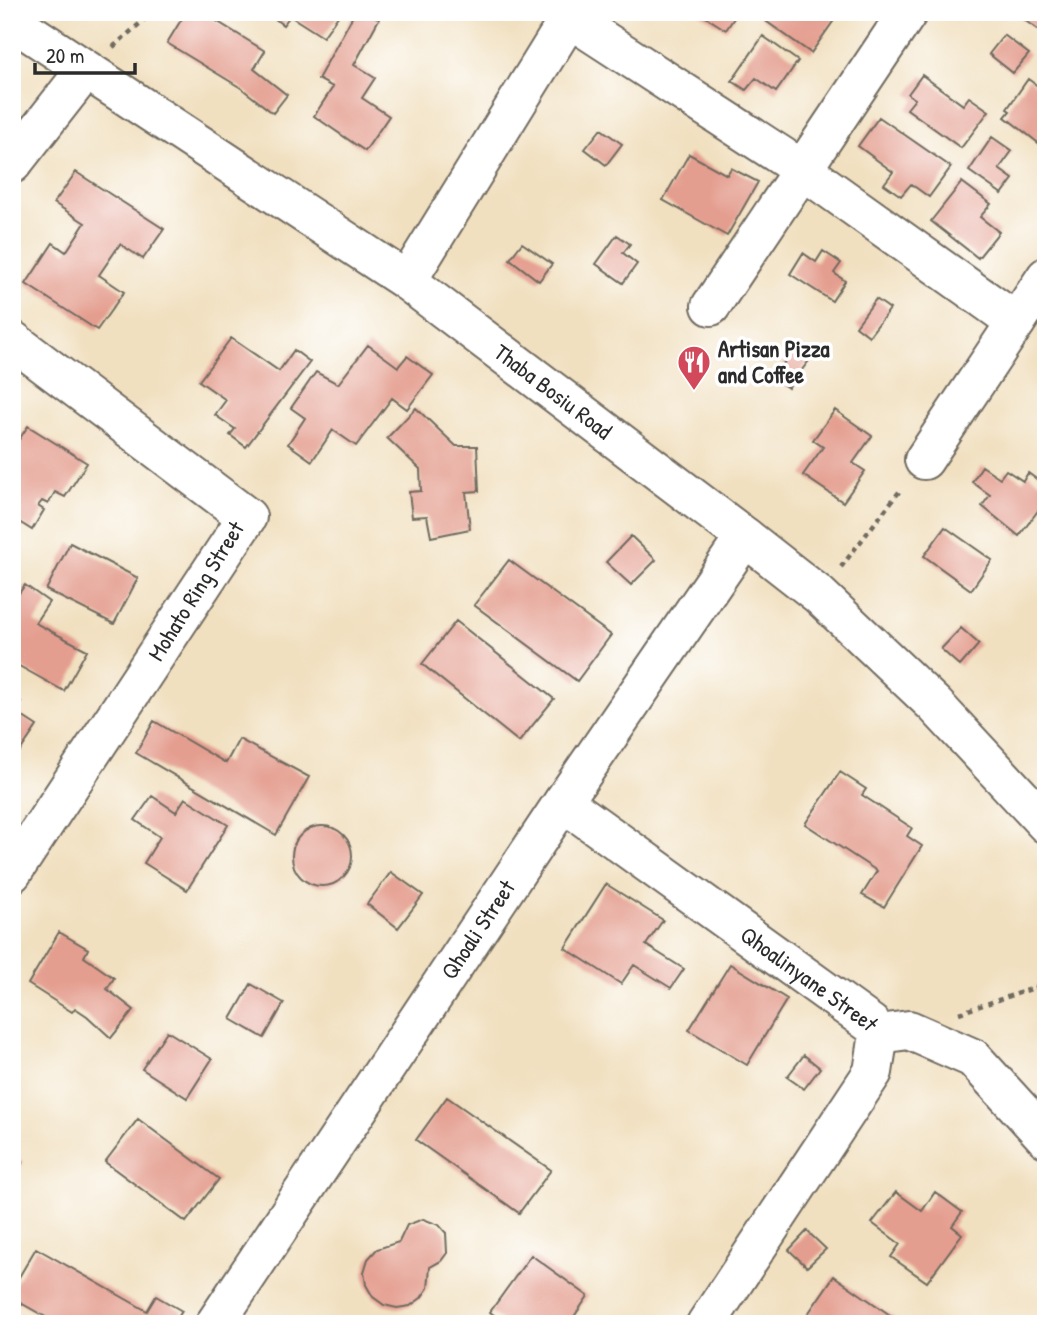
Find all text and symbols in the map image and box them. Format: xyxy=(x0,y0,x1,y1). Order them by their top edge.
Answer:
scale bar xyxy=(35,32,135,76)
text: 20 m xyxy=(46,41,84,70)
place label: Artisan Pizza and Coffee xyxy=(718,333,830,390)
street label: Thaba Bosiu Road xyxy=(488,336,619,446)
restaurant icon: Artisan Pizza and Coffee xyxy=(675,343,713,392)
street label: Mohato Ring Street xyxy=(140,514,251,666)
street label: Qhoali Street xyxy=(433,873,522,985)
street label: Qhoalinyane Street xyxy=(734,919,887,1038)

